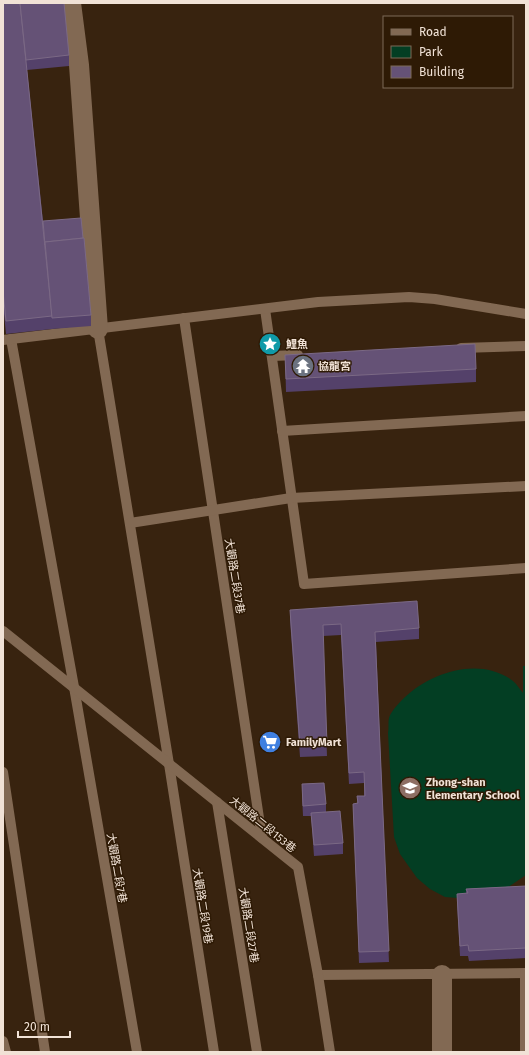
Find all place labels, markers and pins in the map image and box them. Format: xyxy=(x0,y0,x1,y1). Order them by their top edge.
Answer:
place icon: 鯉魚 xyxy=(257,331,283,357)
place label: 鯉魚 xyxy=(286,338,308,351)
temple icon: 協龍宮 xyxy=(290,353,316,379)
place label: 協龍宮 xyxy=(318,360,351,373)
supermarket icon: FamilyMart xyxy=(257,729,283,755)
place label: FamilyMart xyxy=(286,736,342,749)
school or university icon: Zhong-shan Elementary School xyxy=(397,775,423,801)
place label: Zhong-shan Elementary School xyxy=(426,776,520,802)

